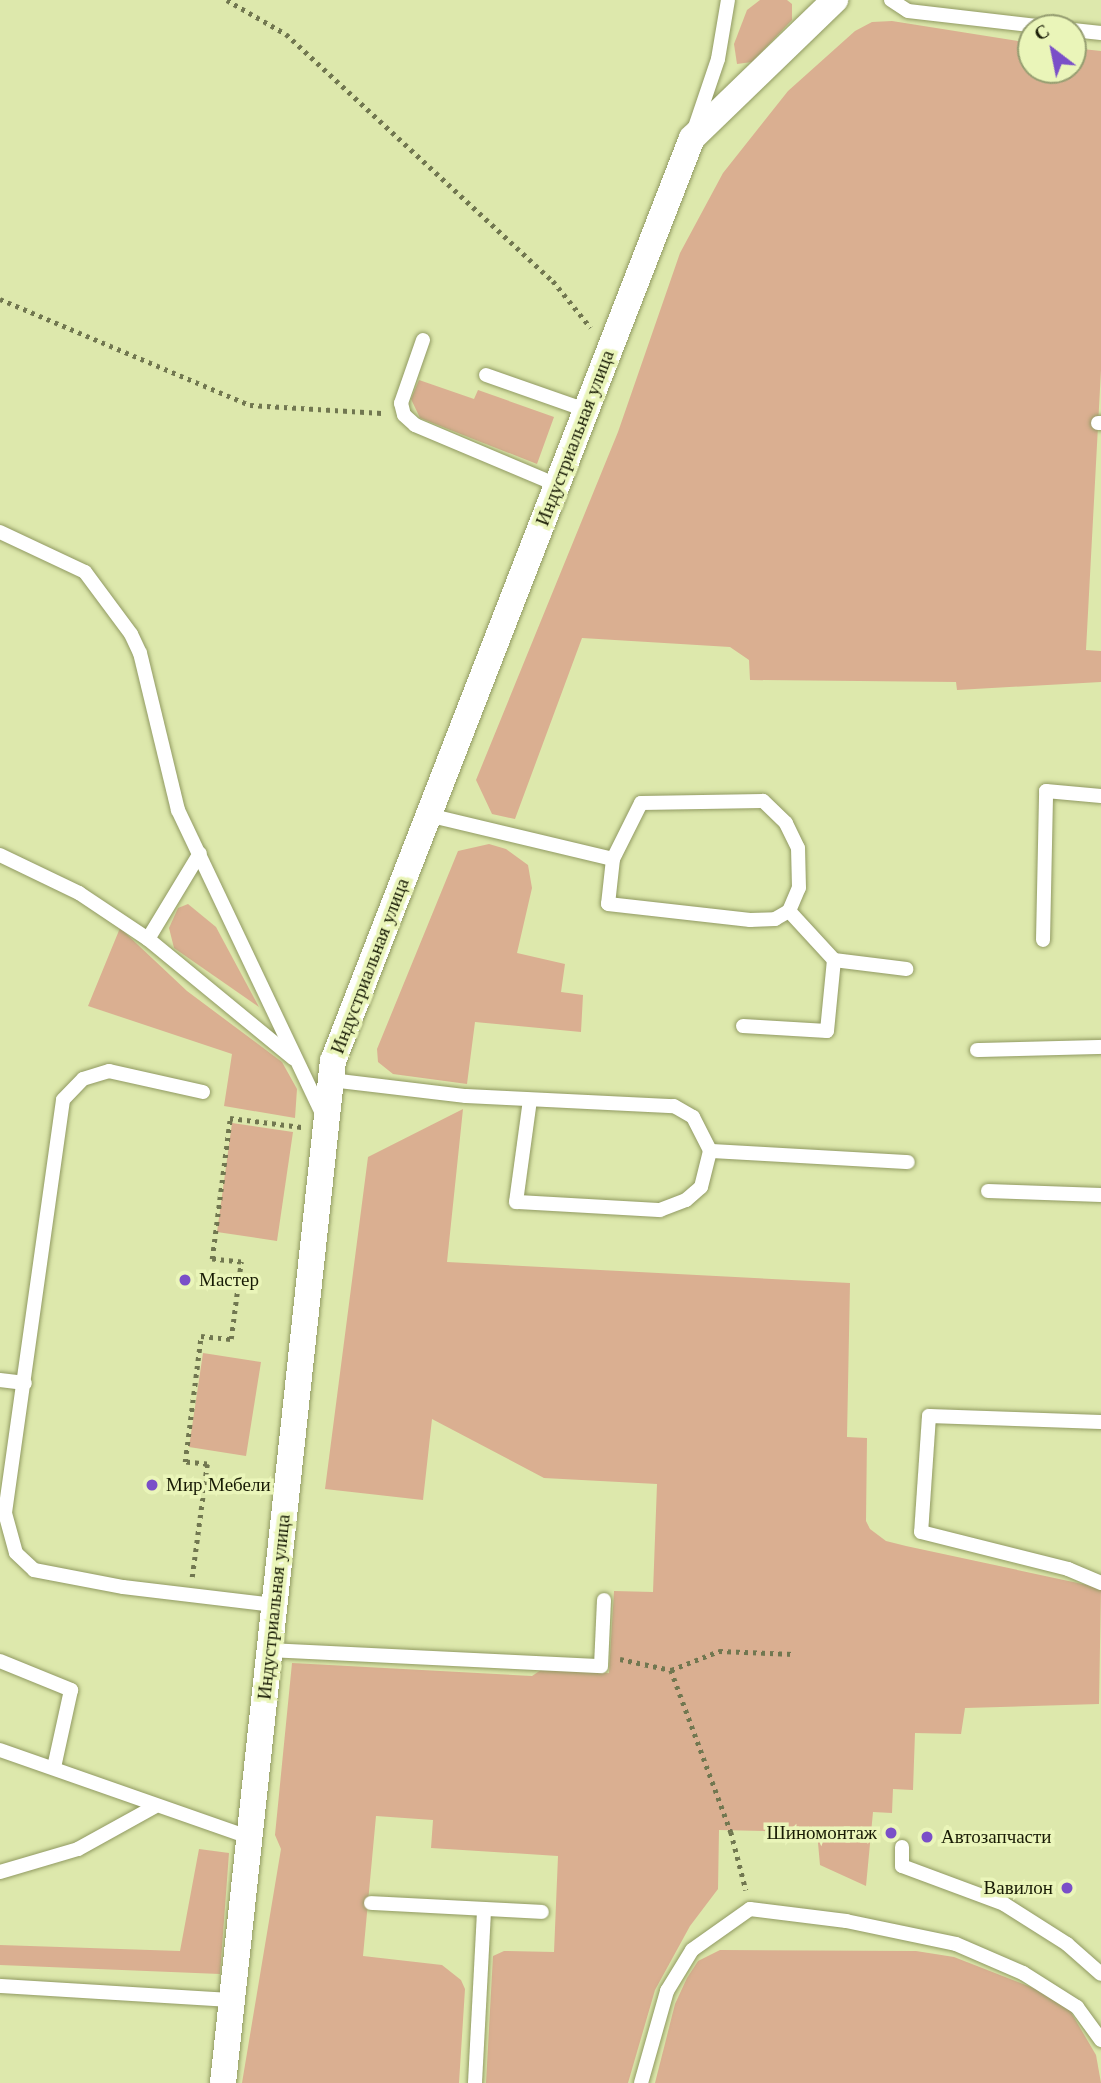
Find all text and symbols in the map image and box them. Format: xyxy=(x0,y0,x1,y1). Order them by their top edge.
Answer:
north arrow xyxy=(1017,14,1087,84)
text: С xyxy=(1030,19,1054,46)
street label: Индустриальная улица xyxy=(531,347,619,529)
street label: Индустриальная улица xyxy=(326,875,414,1057)
place label: Мастер xyxy=(199,1269,259,1291)
marker: Мастер xyxy=(177,1272,193,1288)
place label: Мир Мебели xyxy=(166,1474,271,1496)
marker: Мир Мебели xyxy=(144,1477,160,1493)
street label: Индустриальная улица xyxy=(253,1513,295,1701)
place label: Шиномонтаж xyxy=(767,1822,877,1844)
marker: Шиномонтаж xyxy=(883,1825,899,1841)
place label: Автозапчасти xyxy=(941,1826,1052,1848)
marker: Автозапчасти xyxy=(919,1829,935,1845)
place label: Вавилон xyxy=(984,1877,1053,1899)
marker: Вавилон xyxy=(1059,1880,1075,1896)

